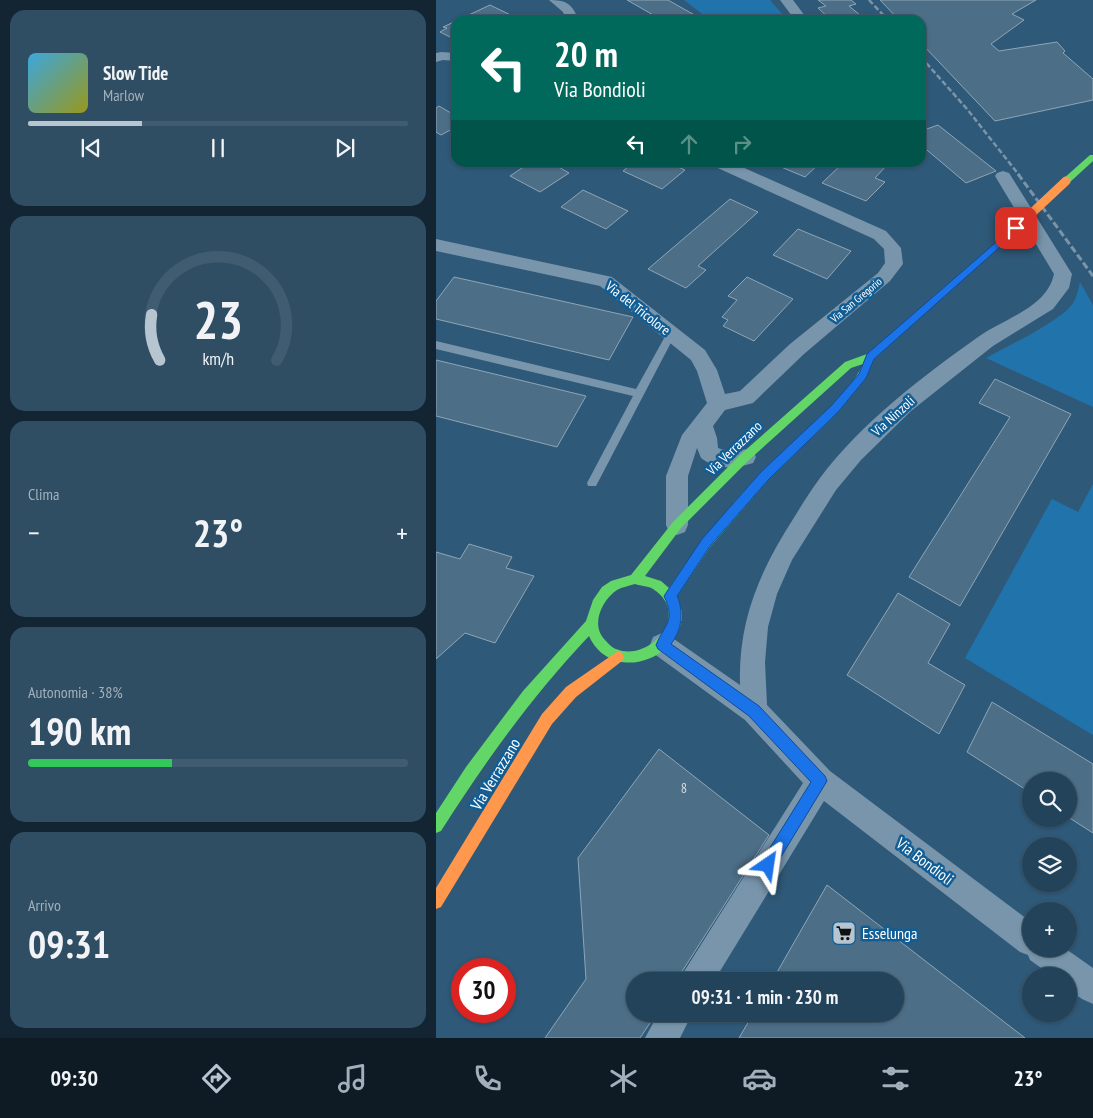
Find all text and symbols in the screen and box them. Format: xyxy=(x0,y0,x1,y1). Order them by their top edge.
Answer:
text: 20 m xyxy=(554,31,618,77)
icon: left xyxy=(471,35,536,100)
text: Slow Tide xyxy=(103,61,168,85)
text: Via Bondioli xyxy=(554,75,646,103)
text: Marlow xyxy=(103,85,144,105)
icon: left xyxy=(622,130,650,158)
icon: ahead xyxy=(675,130,703,158)
icon: right xyxy=(728,130,756,158)
icon: previous xyxy=(77,134,105,162)
icon: pause xyxy=(204,134,232,162)
icon: next xyxy=(331,134,359,162)
pin xyxy=(995,207,1037,249)
icon: arrive xyxy=(1002,214,1030,242)
street label: Via San Gregorio xyxy=(827,274,885,326)
street label: Via del Tricolore xyxy=(601,276,674,339)
text: 23 xyxy=(193,286,243,353)
text: km/h xyxy=(202,347,234,370)
street label: Via Ninzoli xyxy=(867,392,918,441)
street label: Via Verrazzano xyxy=(702,417,766,480)
text: Clima xyxy=(28,484,59,504)
text: 23° xyxy=(193,508,243,557)
text: − xyxy=(28,514,40,551)
text: + xyxy=(396,514,408,551)
text: Autonomia · 38% xyxy=(28,682,123,702)
text: 190 km xyxy=(28,706,131,755)
street label: Via Verrazzano xyxy=(465,734,524,815)
map controls xyxy=(1022,772,1077,1022)
button: search xyxy=(1022,772,1077,827)
house number: 8 xyxy=(681,779,687,797)
street label: Via Bondioli xyxy=(892,832,958,889)
button: layers xyxy=(1022,837,1077,892)
position arrow xyxy=(741,838,793,890)
text: Arrivo xyxy=(28,895,61,915)
button: + xyxy=(1022,902,1077,957)
text: 09:31 xyxy=(28,919,110,968)
supermarket icon: Esselunga xyxy=(831,920,857,946)
place label: Esselunga xyxy=(862,923,917,943)
speed limit sign: 30 xyxy=(451,958,516,1023)
button: − xyxy=(1022,967,1077,1022)
text: 09:31 · 1 min · 230 m xyxy=(692,985,838,1009)
icon: directions xyxy=(199,1061,234,1096)
icon: music xyxy=(335,1061,370,1096)
icon: phone xyxy=(470,1061,505,1096)
icon: climate xyxy=(606,1061,641,1096)
icon: car xyxy=(742,1061,777,1096)
icon: filters xyxy=(878,1061,913,1096)
text: 09:30 xyxy=(50,1064,98,1092)
text: 23° xyxy=(1013,1064,1043,1092)

